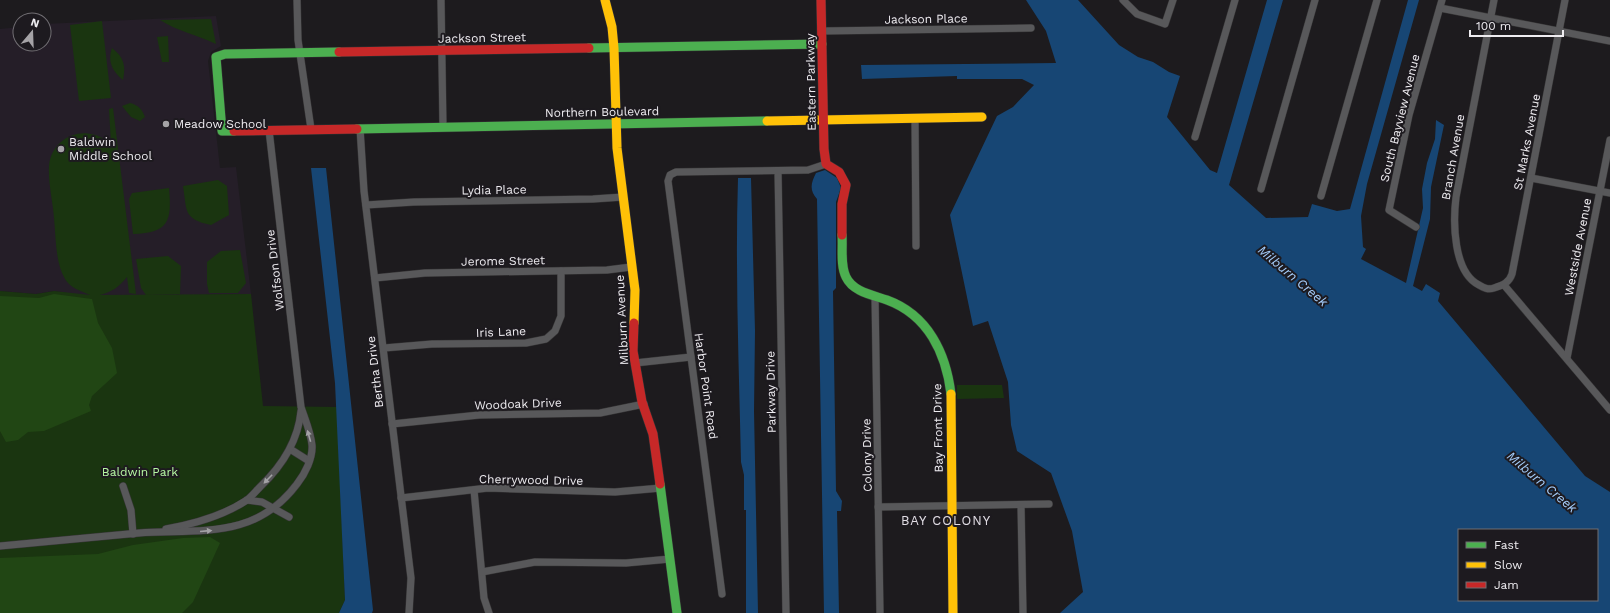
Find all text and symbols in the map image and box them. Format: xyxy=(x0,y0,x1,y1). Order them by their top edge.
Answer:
street label: Jackson Place xyxy=(884,11,968,27)
north arrow xyxy=(12,12,52,52)
scale bar xyxy=(1470,12,1563,38)
text: N xyxy=(29,16,41,30)
text: 100 m xyxy=(1476,19,1511,33)
street label: Jackson Street xyxy=(438,30,526,46)
street label: Eastern Parkway xyxy=(803,32,819,131)
street label: South Bayview Avenue xyxy=(1377,53,1423,183)
street label: St Marks Avenue xyxy=(1511,93,1543,191)
street label: Northern Boulevard xyxy=(545,104,659,120)
street label: Branch Avenue xyxy=(1439,113,1467,201)
place label: Meadow School xyxy=(174,117,267,131)
marker: Meadow School xyxy=(161,119,171,129)
place label: Baldwin Middle School xyxy=(69,135,152,163)
marker: Baldwin Middle School xyxy=(56,144,66,154)
street label: Lydia Place xyxy=(461,182,527,198)
street label: Westside Avenue xyxy=(1562,197,1594,297)
street label: Wolfson Drive xyxy=(263,229,287,311)
water label: Milburn Creek xyxy=(1255,242,1332,310)
street label: Jerome Street xyxy=(461,253,545,269)
street label: Milburn Avenue xyxy=(613,274,631,366)
street label: Iris Lane xyxy=(476,324,526,340)
street label: Harbor Point Road xyxy=(692,332,720,440)
street label: Bertha Drive xyxy=(364,335,386,409)
street label: Parkway Drive xyxy=(763,351,779,433)
street label: Bay Front Drive xyxy=(930,383,946,473)
street label: Woodoak Drive xyxy=(474,395,562,413)
street label: Colony Drive xyxy=(859,418,875,492)
one-way arrow xyxy=(306,430,312,443)
water label: Milburn Creek xyxy=(1504,448,1581,516)
park label: Baldwin Park xyxy=(102,465,178,479)
street label: Cherrywood Drive xyxy=(479,472,583,488)
one-way arrow xyxy=(264,473,273,484)
district label: BAY COLONY xyxy=(901,513,991,528)
one-way arrow xyxy=(200,527,212,534)
legend xyxy=(1458,529,1598,601)
text: Fast xyxy=(1494,538,1519,552)
text: Slow xyxy=(1494,558,1522,572)
text: Jam xyxy=(1494,578,1519,592)

